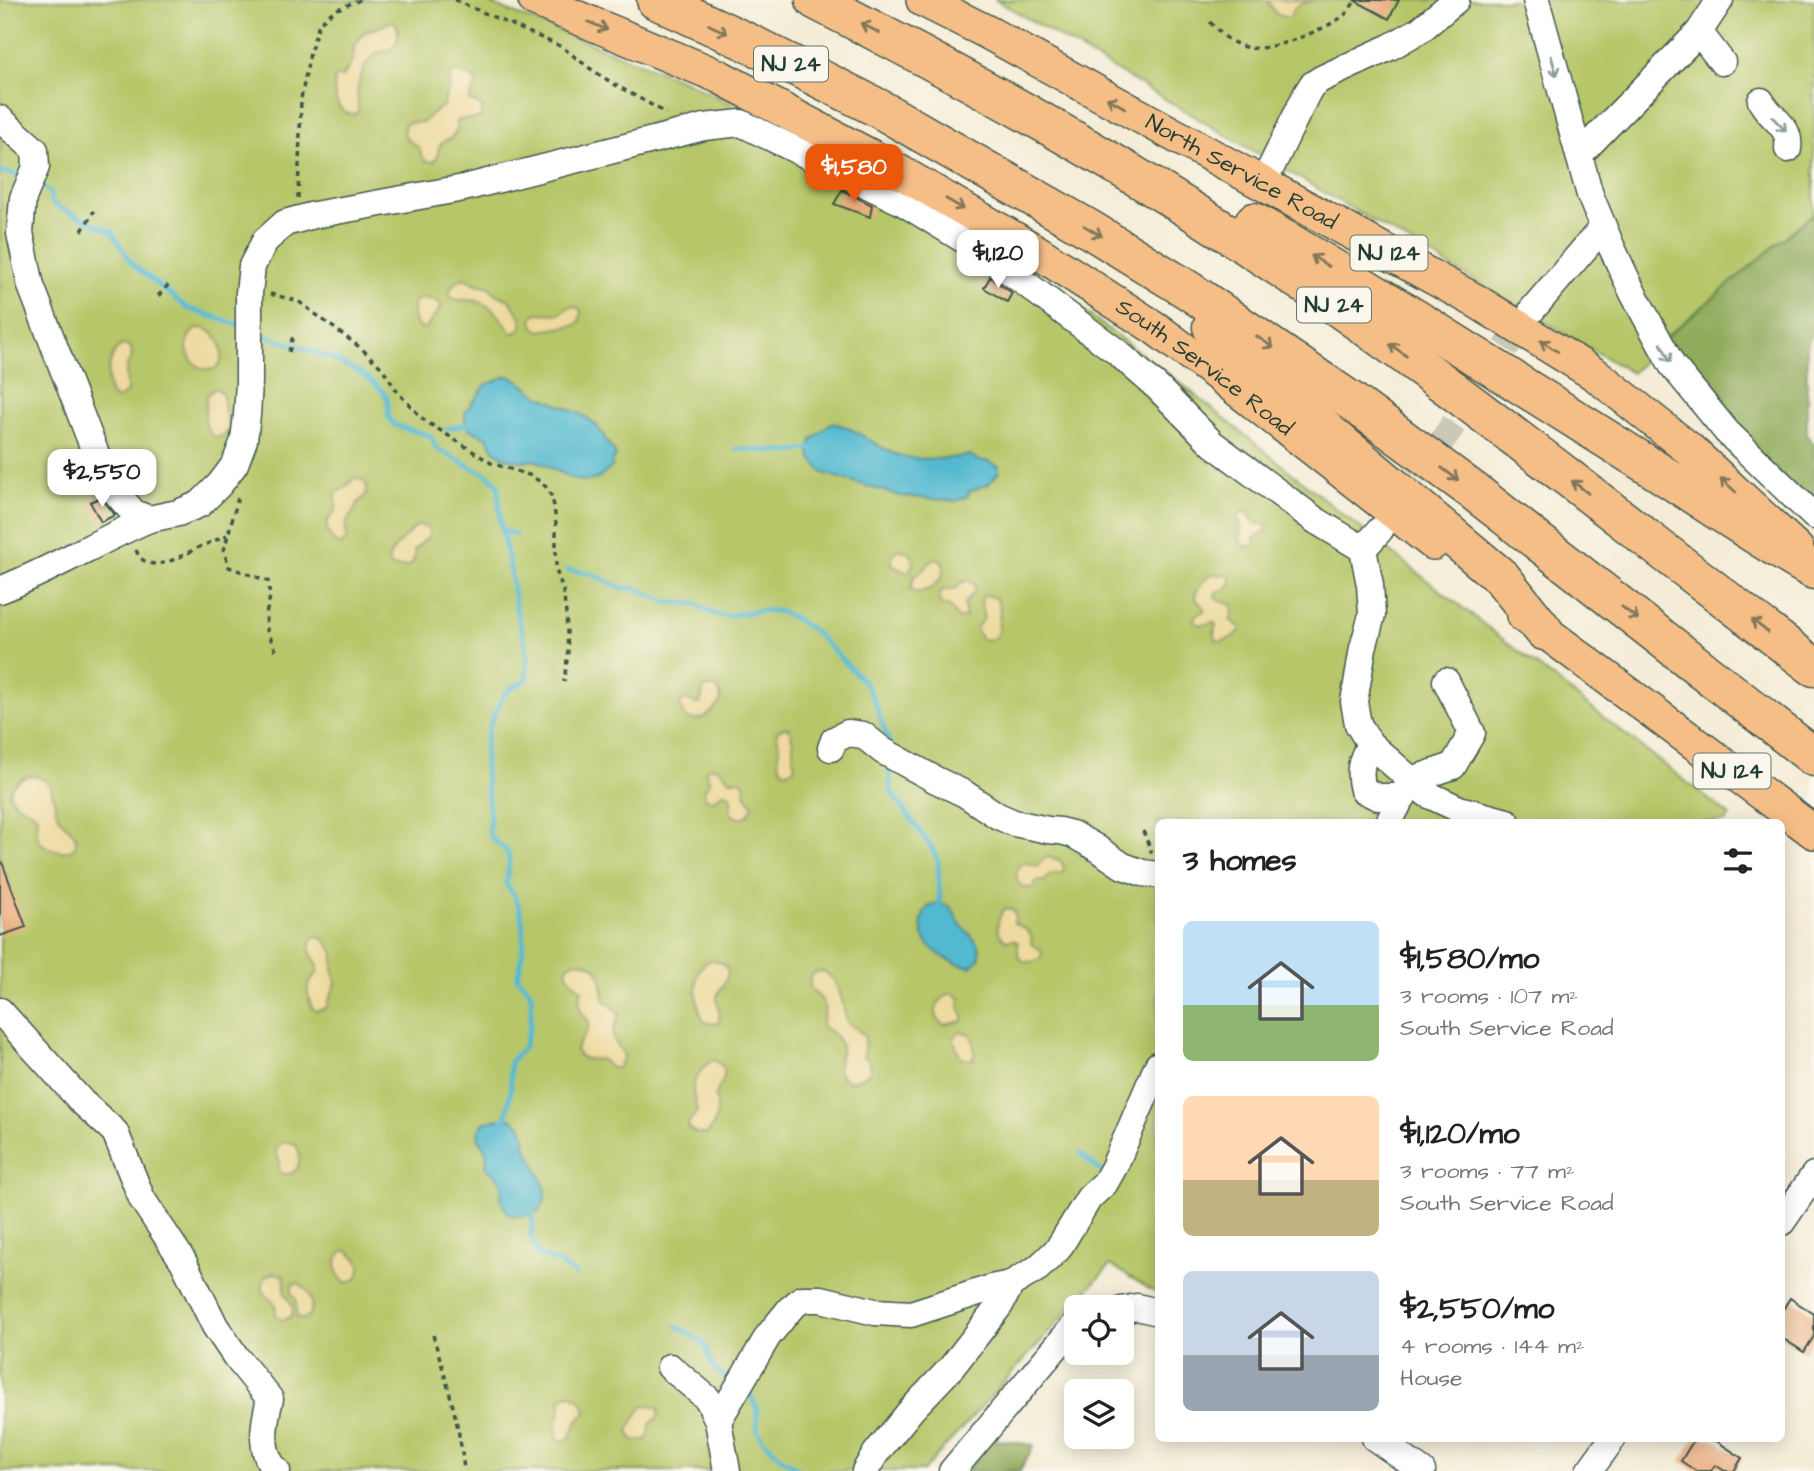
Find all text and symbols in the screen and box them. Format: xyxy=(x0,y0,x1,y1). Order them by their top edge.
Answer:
one-way arrow xyxy=(860,20,880,34)
one-way arrow xyxy=(586,21,608,34)
one-way arrow xyxy=(707,23,728,36)
road number: NJ 24 xyxy=(754,46,828,82)
one-way arrow xyxy=(1548,54,1561,76)
one-way arrow xyxy=(1106,96,1126,110)
street label: North Service Road xyxy=(1140,106,1343,238)
one-way arrow xyxy=(1770,115,1787,132)
pin: $1,580 xyxy=(797,144,911,204)
text: $1,580 xyxy=(821,151,887,183)
one-way arrow xyxy=(944,197,964,211)
one-way arrow xyxy=(1083,224,1102,239)
pin: $1,120 xyxy=(941,230,1055,290)
road number: NJ 124 xyxy=(1350,236,1428,270)
text: $1,120 xyxy=(973,237,1023,269)
one-way arrow xyxy=(1310,254,1330,268)
road number: NJ 24 xyxy=(1297,288,1371,322)
street label: South Service Road xyxy=(1110,291,1300,444)
one-way arrow xyxy=(1255,335,1274,349)
one-way arrow xyxy=(1539,339,1559,353)
one-way arrow xyxy=(1389,343,1408,357)
one-way arrow xyxy=(1659,343,1673,363)
pin: $2,550 xyxy=(45,449,159,509)
text: $2,550 xyxy=(63,456,141,488)
one-way arrow xyxy=(1440,467,1459,481)
one-way arrow xyxy=(1720,477,1738,493)
one-way arrow xyxy=(1571,480,1589,495)
one-way arrow xyxy=(1621,606,1639,621)
one-way arrow xyxy=(1751,618,1770,633)
road number: NJ 124 xyxy=(1694,754,1770,788)
text: 3 homes xyxy=(1183,840,1297,882)
icon: filters xyxy=(1719,842,1757,880)
text: $1,580/mo xyxy=(1400,938,1539,980)
icon: home xyxy=(1239,949,1323,1033)
text: 3 rooms · 107 m² xyxy=(1400,980,1578,1012)
text: South Service Road xyxy=(1400,1012,1614,1044)
text: $1,120/mo xyxy=(1400,1113,1520,1155)
icon: home xyxy=(1239,1124,1323,1208)
text: 3 rooms · 77 m² xyxy=(1400,1155,1575,1187)
text: South Service Road xyxy=(1400,1187,1614,1219)
text: $2,550/mo xyxy=(1400,1288,1554,1330)
map controls xyxy=(1064,1295,1134,1449)
button: locate xyxy=(1064,1295,1134,1365)
icon: home xyxy=(1239,1299,1323,1383)
text: 4 rooms · 144 m² xyxy=(1400,1330,1585,1362)
text: House xyxy=(1400,1362,1463,1394)
button: layers xyxy=(1064,1379,1134,1449)

